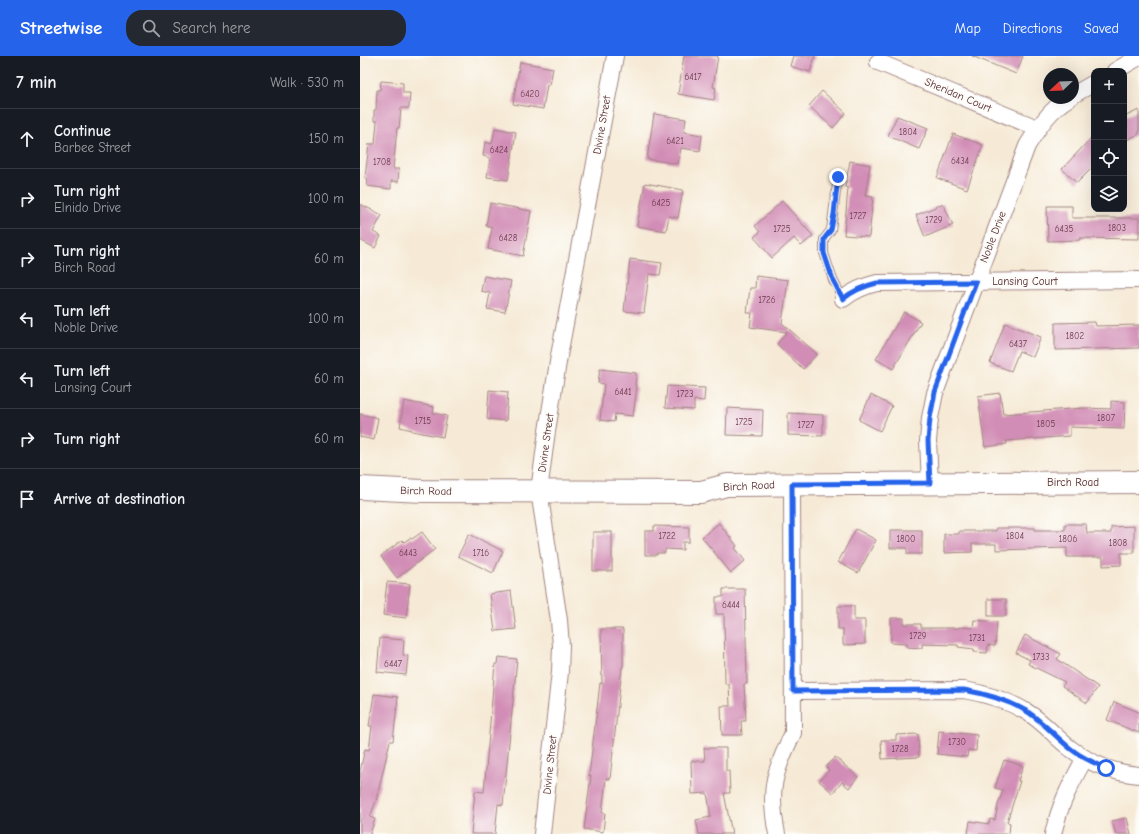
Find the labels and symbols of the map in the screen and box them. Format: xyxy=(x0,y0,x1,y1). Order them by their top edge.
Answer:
north arrow xyxy=(1043,68,1079,104)
house number: 6417 xyxy=(684,72,702,82)
street label: Sheridan Court xyxy=(923,75,994,115)
house number: 6420 xyxy=(520,89,540,99)
street label: Divine Street xyxy=(590,94,614,155)
house number: 1804 xyxy=(899,127,917,137)
house number: 6421 xyxy=(666,136,684,146)
house number: 6424 xyxy=(490,145,508,155)
house number: 6434 xyxy=(951,156,969,166)
house number: 1708 xyxy=(373,157,391,167)
route end xyxy=(829,168,847,186)
house number: 6425 xyxy=(652,198,671,208)
street label: Noble Drive xyxy=(977,209,1009,265)
house number: 1727 xyxy=(850,211,867,221)
house number: 1729 xyxy=(925,215,943,225)
house number: 1803 xyxy=(1108,223,1126,233)
house number: 1725 xyxy=(773,224,791,234)
house number: 6435 xyxy=(1055,224,1073,234)
house number: 6428 xyxy=(499,233,518,243)
street label: Lansing Court xyxy=(992,275,1059,288)
house number: 1726 xyxy=(758,295,776,305)
house number: 1802 xyxy=(1066,331,1084,341)
house number: 6437 xyxy=(1009,339,1028,349)
house number: 6441 xyxy=(614,387,632,397)
house number: 1723 xyxy=(676,389,694,399)
street label: Divine Street xyxy=(535,412,557,473)
house number: 1807 xyxy=(1097,413,1116,423)
house number: 1715 xyxy=(415,416,431,426)
house number: 1725 xyxy=(735,417,753,427)
house number: 1805 xyxy=(1037,419,1055,429)
house number: 1727 xyxy=(798,420,815,430)
street label: Birch Road xyxy=(1047,476,1099,489)
street label: Birch Road xyxy=(723,478,775,494)
street label: Birch Road xyxy=(400,484,452,498)
house number: 1722 xyxy=(658,531,676,541)
house number: 1804 xyxy=(1006,531,1024,541)
house number: 1800 xyxy=(896,534,916,544)
house number: 1806 xyxy=(1059,534,1077,544)
house number: 1808 xyxy=(1109,538,1128,548)
house number: 6443 xyxy=(399,548,417,558)
house number: 1716 xyxy=(473,548,489,558)
house number: 6444 xyxy=(722,600,740,610)
house number: 1729 xyxy=(909,631,927,641)
house number: 1731 xyxy=(969,633,985,643)
house number: 1733 xyxy=(1033,652,1049,662)
house number: 6447 xyxy=(384,659,403,669)
street label: Divine Street xyxy=(540,734,560,795)
house number: 1730 xyxy=(948,737,966,747)
house number: 1728 xyxy=(891,744,909,754)
route start xyxy=(1097,759,1115,777)

